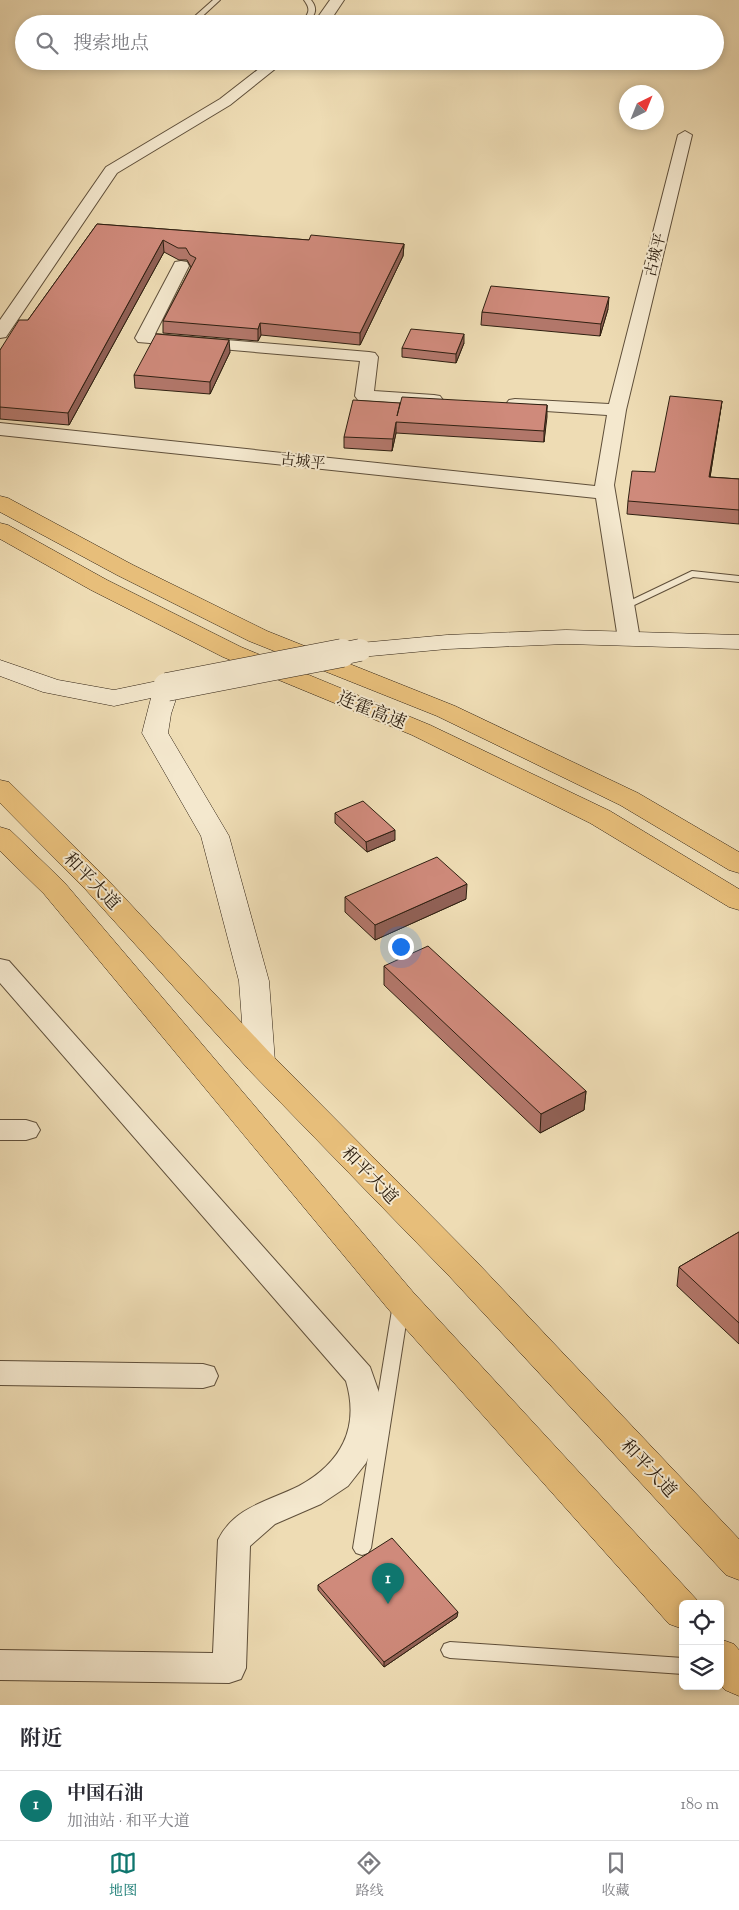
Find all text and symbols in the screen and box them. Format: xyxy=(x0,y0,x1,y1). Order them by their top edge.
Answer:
search box xyxy=(15,15,724,70)
icon: search xyxy=(33,29,61,57)
text: 搜索地点 xyxy=(73,31,149,58)
north arrow xyxy=(619,85,664,130)
street label: 古城平 xyxy=(641,231,672,280)
street label: 古城平 xyxy=(279,450,326,475)
street label: 连霍高速 xyxy=(333,686,409,737)
street label: 和平大道 xyxy=(56,847,125,917)
your location xyxy=(388,934,414,960)
street label: 和平大道 xyxy=(334,1141,403,1211)
street label: 和平大道 xyxy=(613,1434,682,1505)
pin: 1 xyxy=(372,1563,404,1604)
map controls xyxy=(679,1600,724,1690)
button: locate xyxy=(679,1600,724,1645)
button: layers xyxy=(679,1645,724,1690)
text: 附近 xyxy=(20,1725,62,1755)
text: 中国石油 xyxy=(67,1781,143,1808)
text: 1 xyxy=(33,1794,39,1817)
text: 180 m xyxy=(680,1794,719,1817)
text: 加油站 · 和平大道 xyxy=(67,1811,190,1834)
tab: 地图 xyxy=(109,1849,137,1902)
tab: 路线 xyxy=(355,1849,383,1902)
tab: 收藏 xyxy=(602,1849,630,1902)

